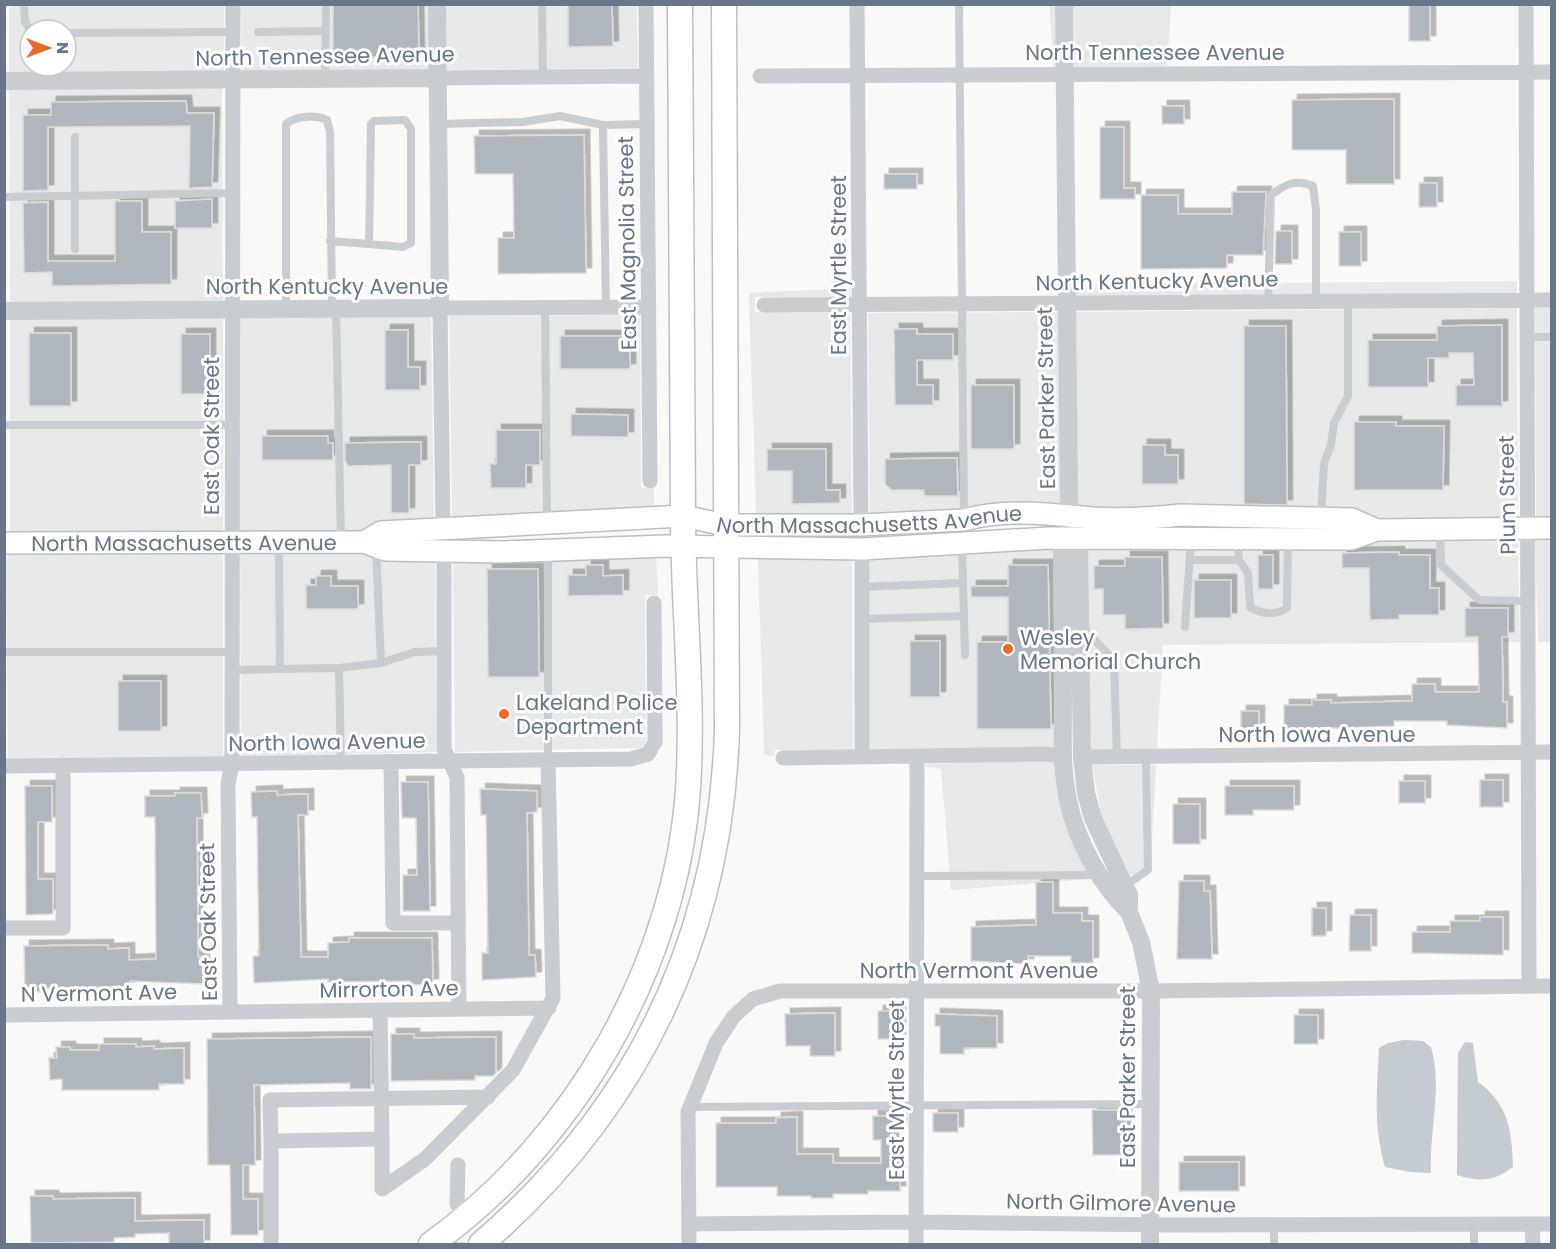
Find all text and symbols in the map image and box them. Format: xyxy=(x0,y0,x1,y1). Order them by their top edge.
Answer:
north arrow xyxy=(18,18,78,78)
street label: North Tennessee Avenue xyxy=(1025,38,1285,67)
street label: North Tennessee Avenue xyxy=(195,39,455,73)
text: N xyxy=(51,42,74,54)
street label: East Magnolia Street xyxy=(611,136,643,350)
street label: East Myrtle Street xyxy=(824,175,853,355)
street label: North Kentucky Avenue xyxy=(1035,264,1279,298)
street label: North Kentucky Avenue xyxy=(206,272,448,301)
street label: East Parker Street xyxy=(1030,307,1062,489)
street label: East Oak Street xyxy=(197,357,226,515)
street label: Plum Street xyxy=(1491,435,1523,555)
street label: North Massachusetts Avenue xyxy=(714,498,1022,541)
street label: North Massachusetts Avenue xyxy=(31,528,337,557)
place label: Wesley Memorial Church xyxy=(1020,623,1201,676)
marker: Wesley Memorial Church xyxy=(1001,642,1015,656)
place label: Lakeland Police Department xyxy=(516,688,677,741)
marker: Lakeland Police Department xyxy=(497,707,511,721)
street label: North Iowa Avenue xyxy=(1218,720,1416,749)
street label: North Iowa Avenue xyxy=(228,726,426,758)
street label: East Oak Street xyxy=(192,843,224,1001)
street label: North Vermont Avenue xyxy=(860,956,1098,985)
street label: Mirrorton Ave xyxy=(319,973,459,1005)
street label: N Vermont Ave xyxy=(21,977,177,1009)
street label: East Parker Street xyxy=(1113,986,1142,1168)
street label: East Myrtle Street xyxy=(882,1000,911,1180)
street label: North Gilmore Avenue xyxy=(1006,1186,1236,1220)

